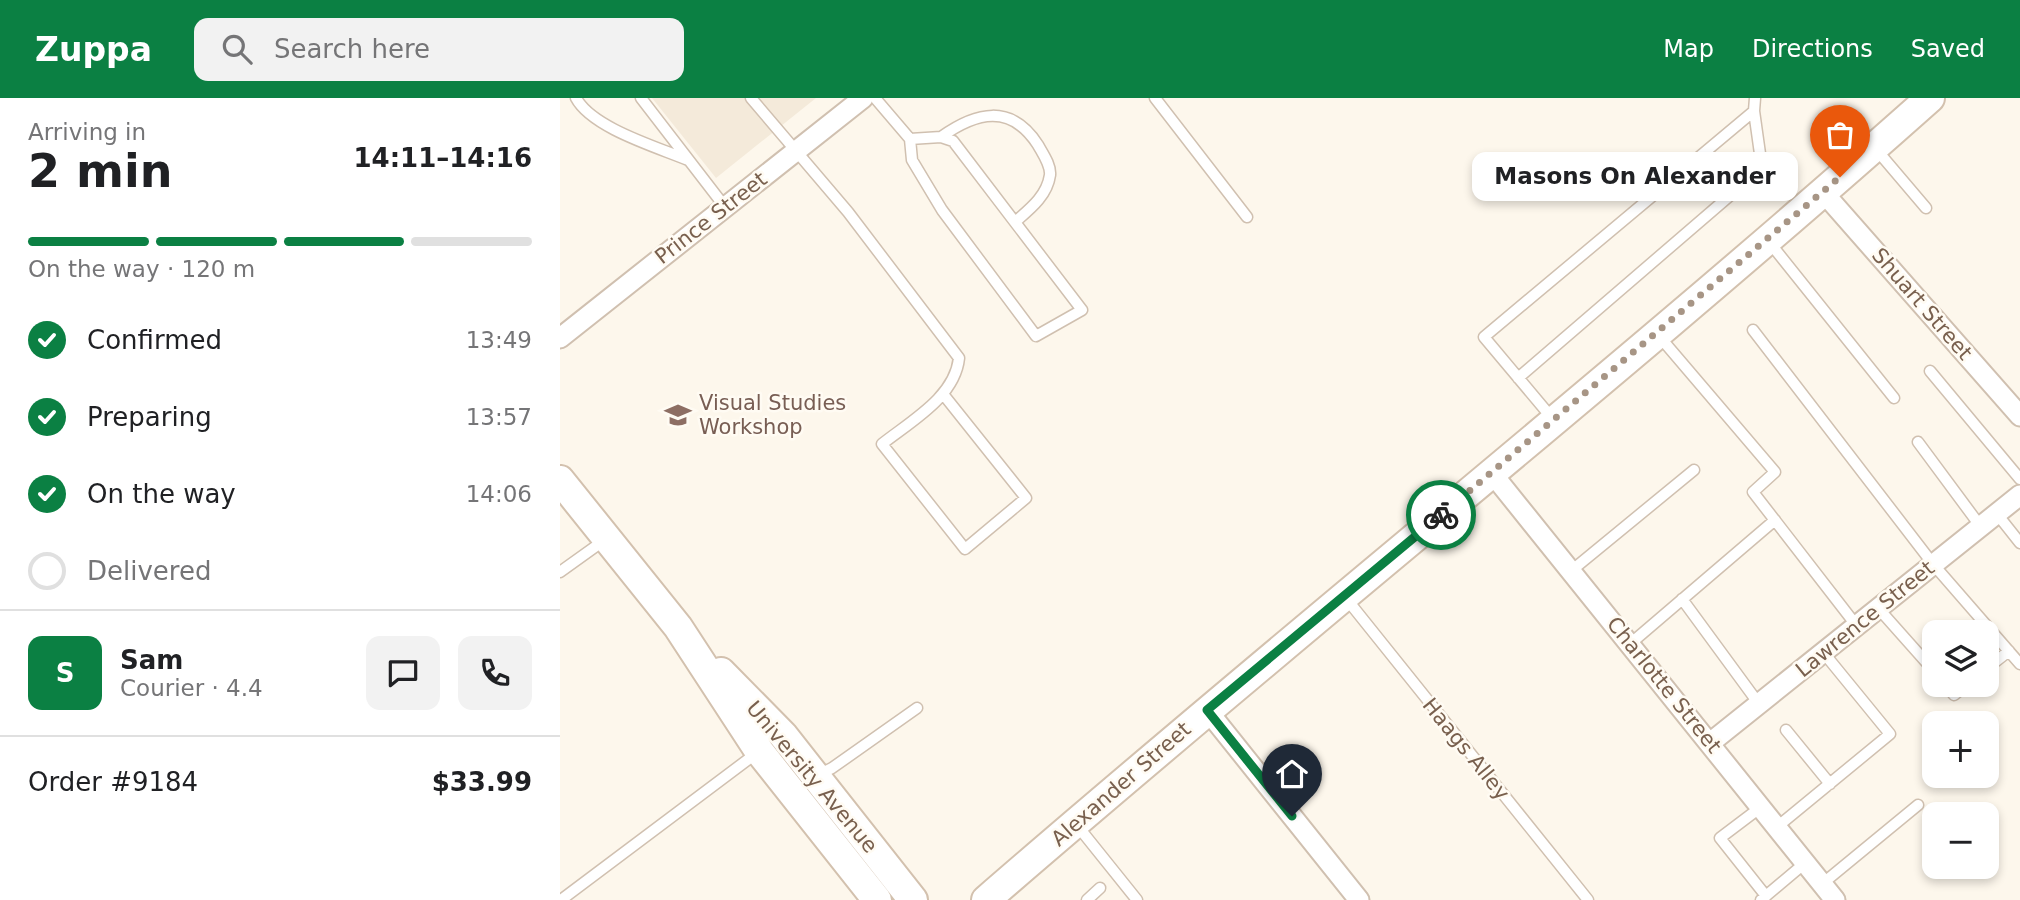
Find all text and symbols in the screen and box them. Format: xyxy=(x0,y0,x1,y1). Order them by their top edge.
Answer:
search box xyxy=(194,18,684,81)
text: Zuppa xyxy=(35,30,152,69)
icon: search xyxy=(218,30,256,68)
text: Search here xyxy=(274,34,430,64)
text: Map xyxy=(1663,35,1714,63)
text: Directions xyxy=(1752,35,1873,63)
text: Saved xyxy=(1911,35,1985,63)
pin xyxy=(1810,105,1870,177)
icon: bag xyxy=(1821,116,1859,154)
text: Arriving in xyxy=(28,119,146,145)
text: 14:11–14:16 xyxy=(353,143,532,173)
text: 2 min xyxy=(28,144,172,198)
callout: Masons On Alexander xyxy=(1472,153,1798,202)
text: Masons On Alexander xyxy=(1494,163,1776,189)
street label: Prince Street xyxy=(650,167,772,269)
street label: Shuart Street xyxy=(1867,243,1977,365)
text: On the way · 120 m xyxy=(28,256,255,282)
icon: check xyxy=(28,321,66,359)
text: Confirmed xyxy=(87,325,222,355)
text: 13:49 xyxy=(466,327,532,353)
place label: Visual Studies Workshop xyxy=(699,391,846,439)
icon: check xyxy=(28,398,66,436)
school or university icon: Visual Studies Workshop xyxy=(663,400,693,430)
text: Preparing xyxy=(87,402,212,432)
text: 13:57 xyxy=(466,404,532,430)
icon: check xyxy=(28,475,66,513)
text: On the way xyxy=(87,479,236,509)
courier xyxy=(1406,480,1476,550)
text: 14:06 xyxy=(466,481,532,507)
icon: bike xyxy=(1422,496,1460,534)
text: Delivered xyxy=(87,556,211,586)
street label: Lawrence Street xyxy=(1791,556,1939,682)
street label: Charlotte Street xyxy=(1602,612,1726,758)
map controls xyxy=(1922,620,1999,879)
button: layers xyxy=(1922,620,1999,697)
button: chat xyxy=(366,636,440,710)
button: phone xyxy=(458,636,532,710)
text: Sam xyxy=(120,645,183,675)
text: S xyxy=(56,658,74,688)
text: Courier · 4.4 xyxy=(120,675,263,701)
street label: Haags Alley xyxy=(1418,693,1514,805)
street label: University Avenue xyxy=(742,696,882,858)
button: + xyxy=(1922,711,1999,788)
street label: Alexander Street xyxy=(1046,717,1196,851)
pin xyxy=(1262,744,1322,816)
icon: home xyxy=(1273,755,1311,793)
text: Order #9184 xyxy=(28,767,198,797)
text: $33.99 xyxy=(432,767,532,797)
button: − xyxy=(1922,802,1999,879)

